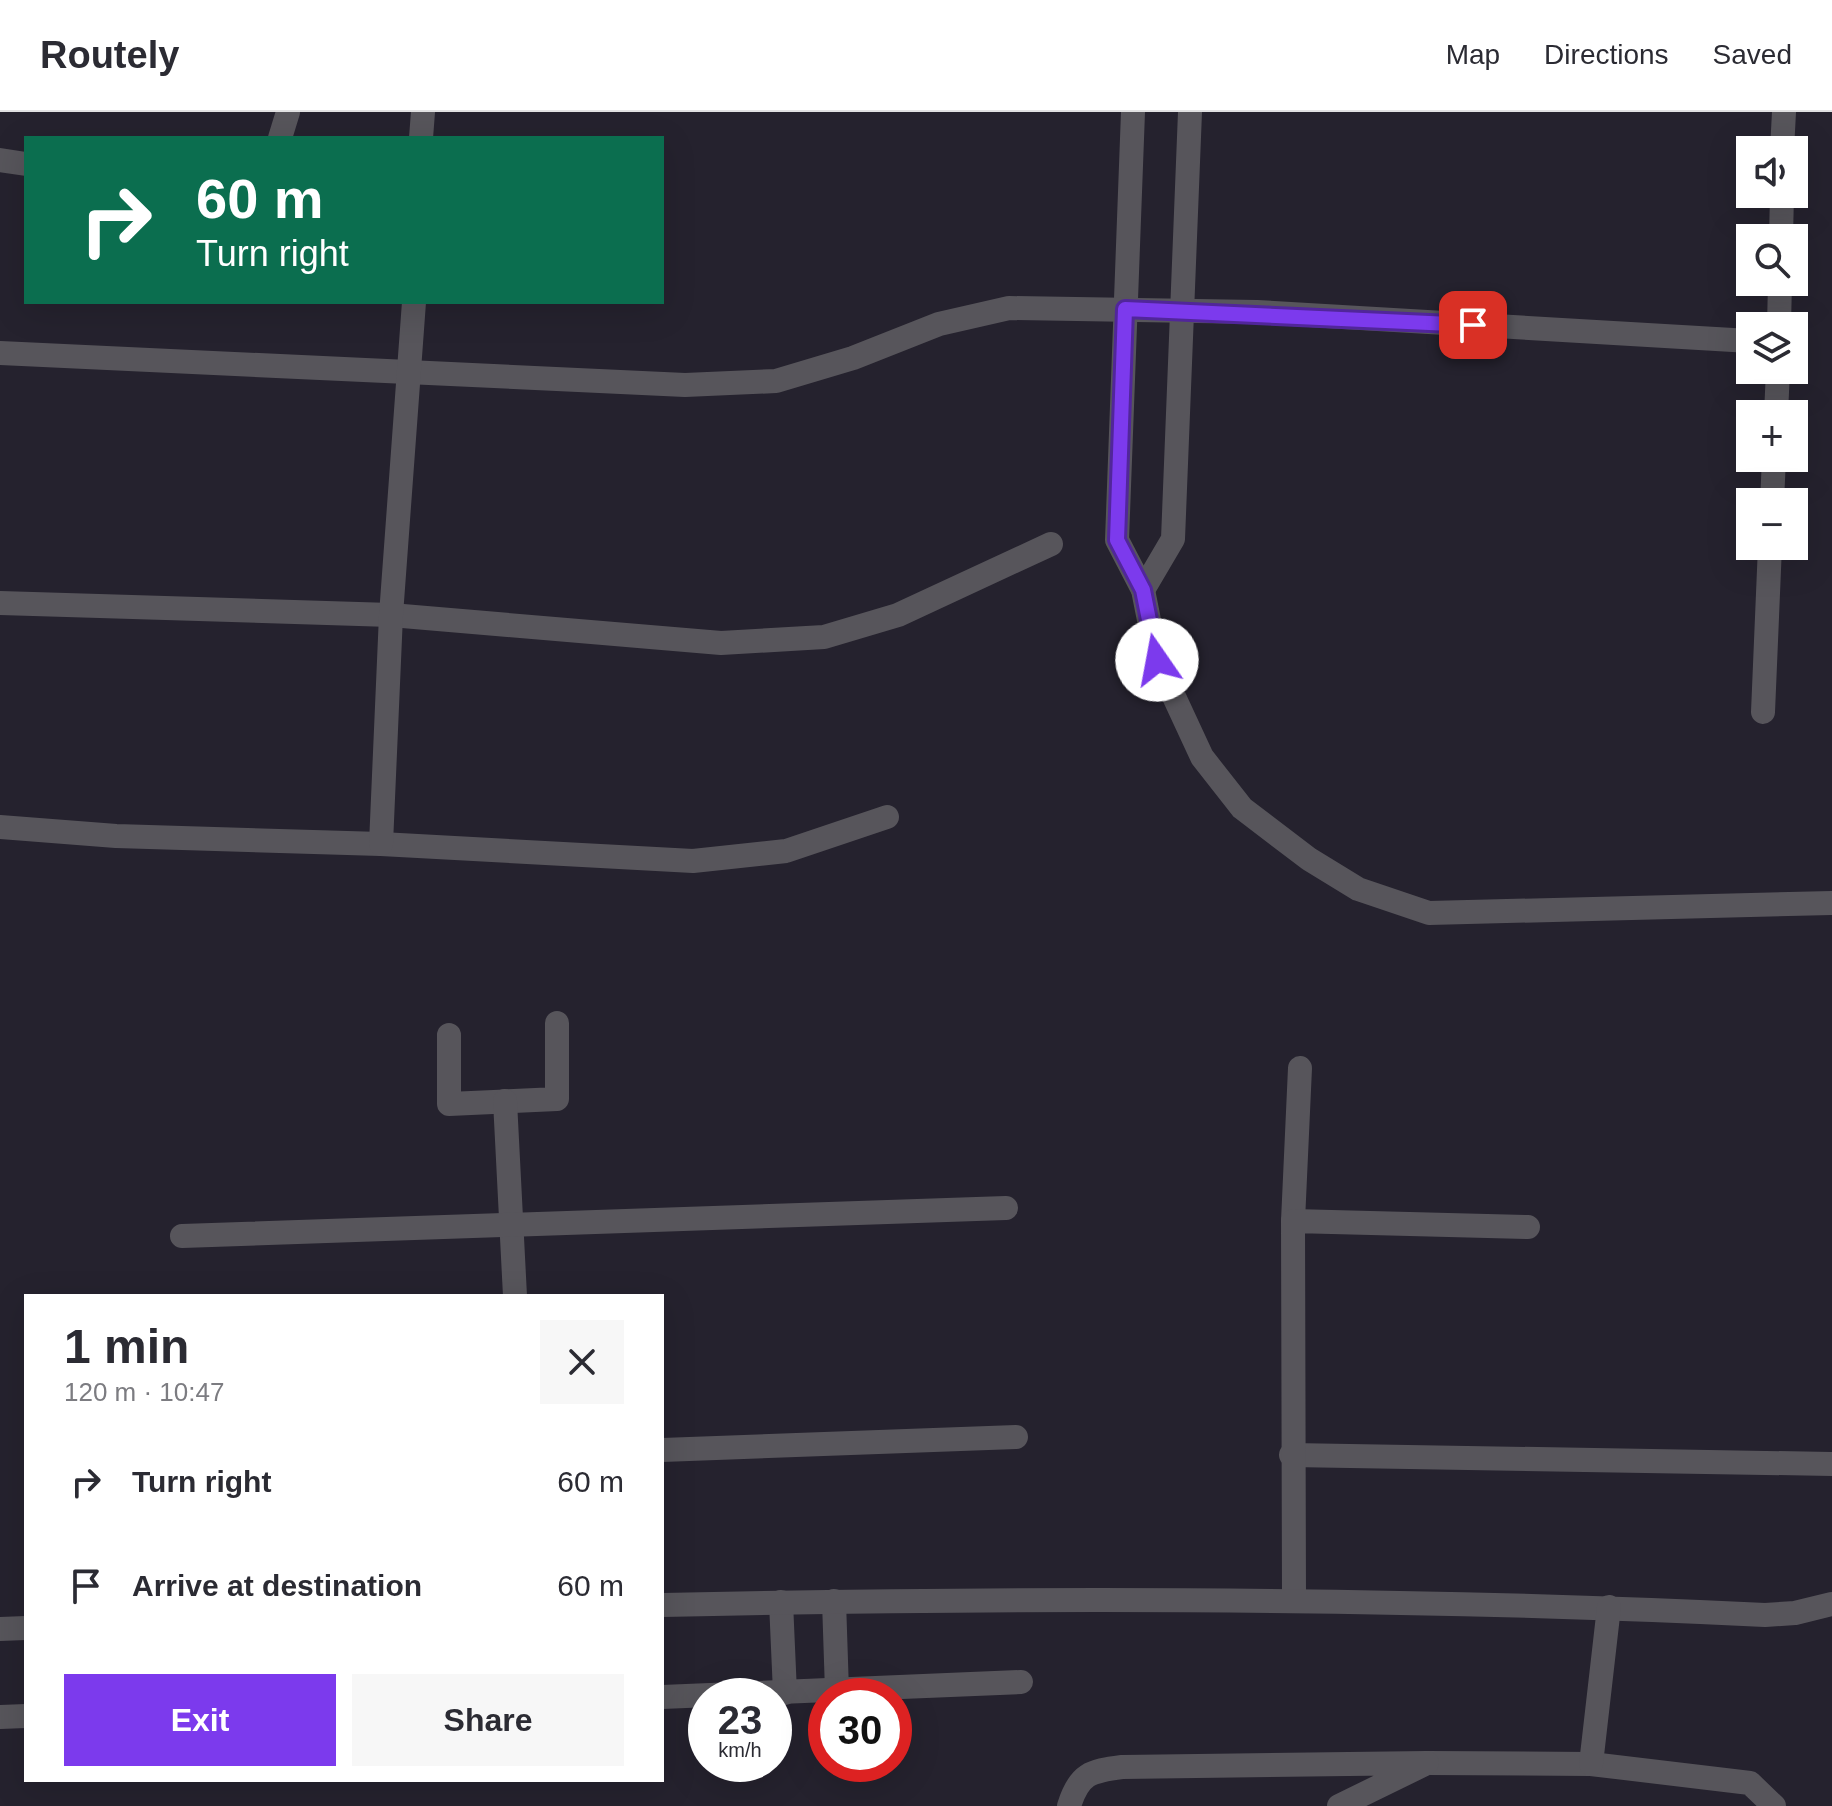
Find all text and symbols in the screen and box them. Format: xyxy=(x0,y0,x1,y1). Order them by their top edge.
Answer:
text: Routely xyxy=(40,34,179,76)
text: Map xyxy=(1446,39,1500,70)
text: Directions xyxy=(1544,39,1669,70)
text: Saved xyxy=(1713,39,1792,70)
map controls xyxy=(1736,136,1808,560)
button: sound xyxy=(1736,136,1808,208)
text: 60 m xyxy=(196,167,324,230)
icon: right xyxy=(64,168,168,272)
button: search xyxy=(1736,224,1808,296)
text: Turn right xyxy=(196,233,349,274)
pin xyxy=(1439,291,1507,359)
icon: arrive xyxy=(1451,303,1495,347)
button: layers xyxy=(1736,312,1808,384)
button: + xyxy=(1736,400,1808,472)
button: − xyxy=(1736,488,1808,560)
position arrow xyxy=(1115,618,1199,702)
text: 1 min xyxy=(64,1320,189,1373)
button: close xyxy=(540,1320,624,1404)
text: 120 m · 10:47 xyxy=(64,1377,224,1407)
icon: right xyxy=(64,1460,108,1504)
text: Turn right xyxy=(132,1465,271,1498)
text: 60 m xyxy=(557,1465,624,1498)
icon: arrive xyxy=(64,1564,108,1608)
text: Arrive at destination xyxy=(132,1569,422,1602)
text: 60 m xyxy=(557,1569,624,1602)
button: Exit xyxy=(64,1674,336,1766)
button: Share xyxy=(352,1674,624,1766)
speed limit sign: 30 xyxy=(808,1678,912,1782)
text: 23 xyxy=(718,1698,762,1742)
text: km/h xyxy=(718,1739,762,1761)

